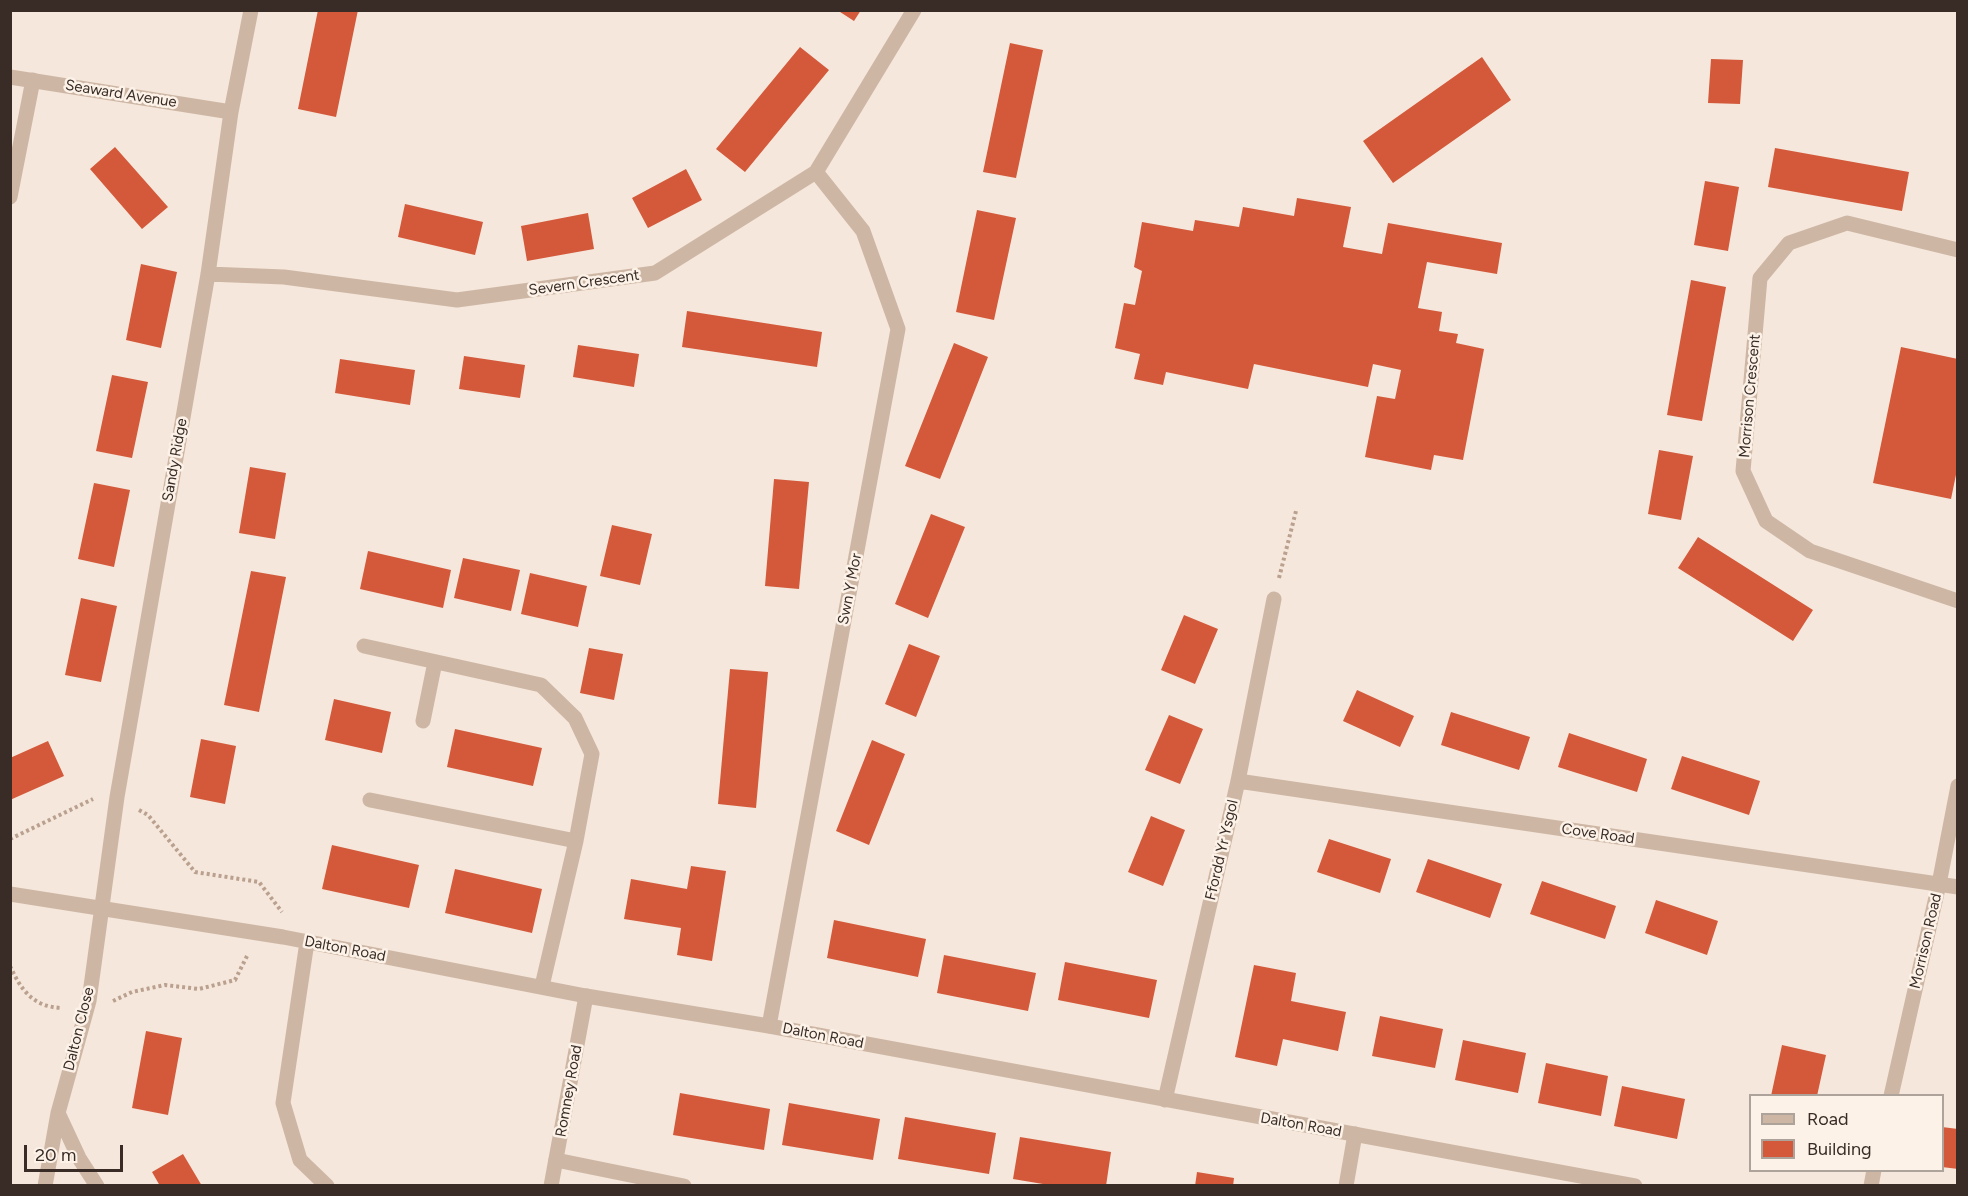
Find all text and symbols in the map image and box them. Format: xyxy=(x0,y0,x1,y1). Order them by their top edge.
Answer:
street label: Seaward Avenue xyxy=(64,76,178,112)
street label: Severn Crescent xyxy=(528,266,640,300)
street label: Morrison Crescent xyxy=(1736,333,1764,459)
street label: Sandy Ridge xyxy=(159,417,191,503)
street label: Swn Y Mor xyxy=(834,552,866,626)
street label: Ffordd Yr Ysgol xyxy=(1202,798,1242,902)
street label: Cove Road xyxy=(1560,820,1636,848)
street label: Morrison Road xyxy=(1906,892,1946,990)
street label: Dalton Road xyxy=(303,932,387,966)
street label: Dalton Close xyxy=(60,985,98,1073)
street label: Dalton Road xyxy=(781,1019,865,1053)
street label: Romney Road xyxy=(552,1043,586,1139)
legend xyxy=(1749,1094,1944,1172)
text: Road xyxy=(1807,1108,1848,1130)
street label: Dalton Road xyxy=(1259,1109,1343,1141)
scale bar xyxy=(27,1133,126,1171)
text: Building xyxy=(1807,1138,1872,1160)
text: 20 m xyxy=(35,1144,76,1166)

